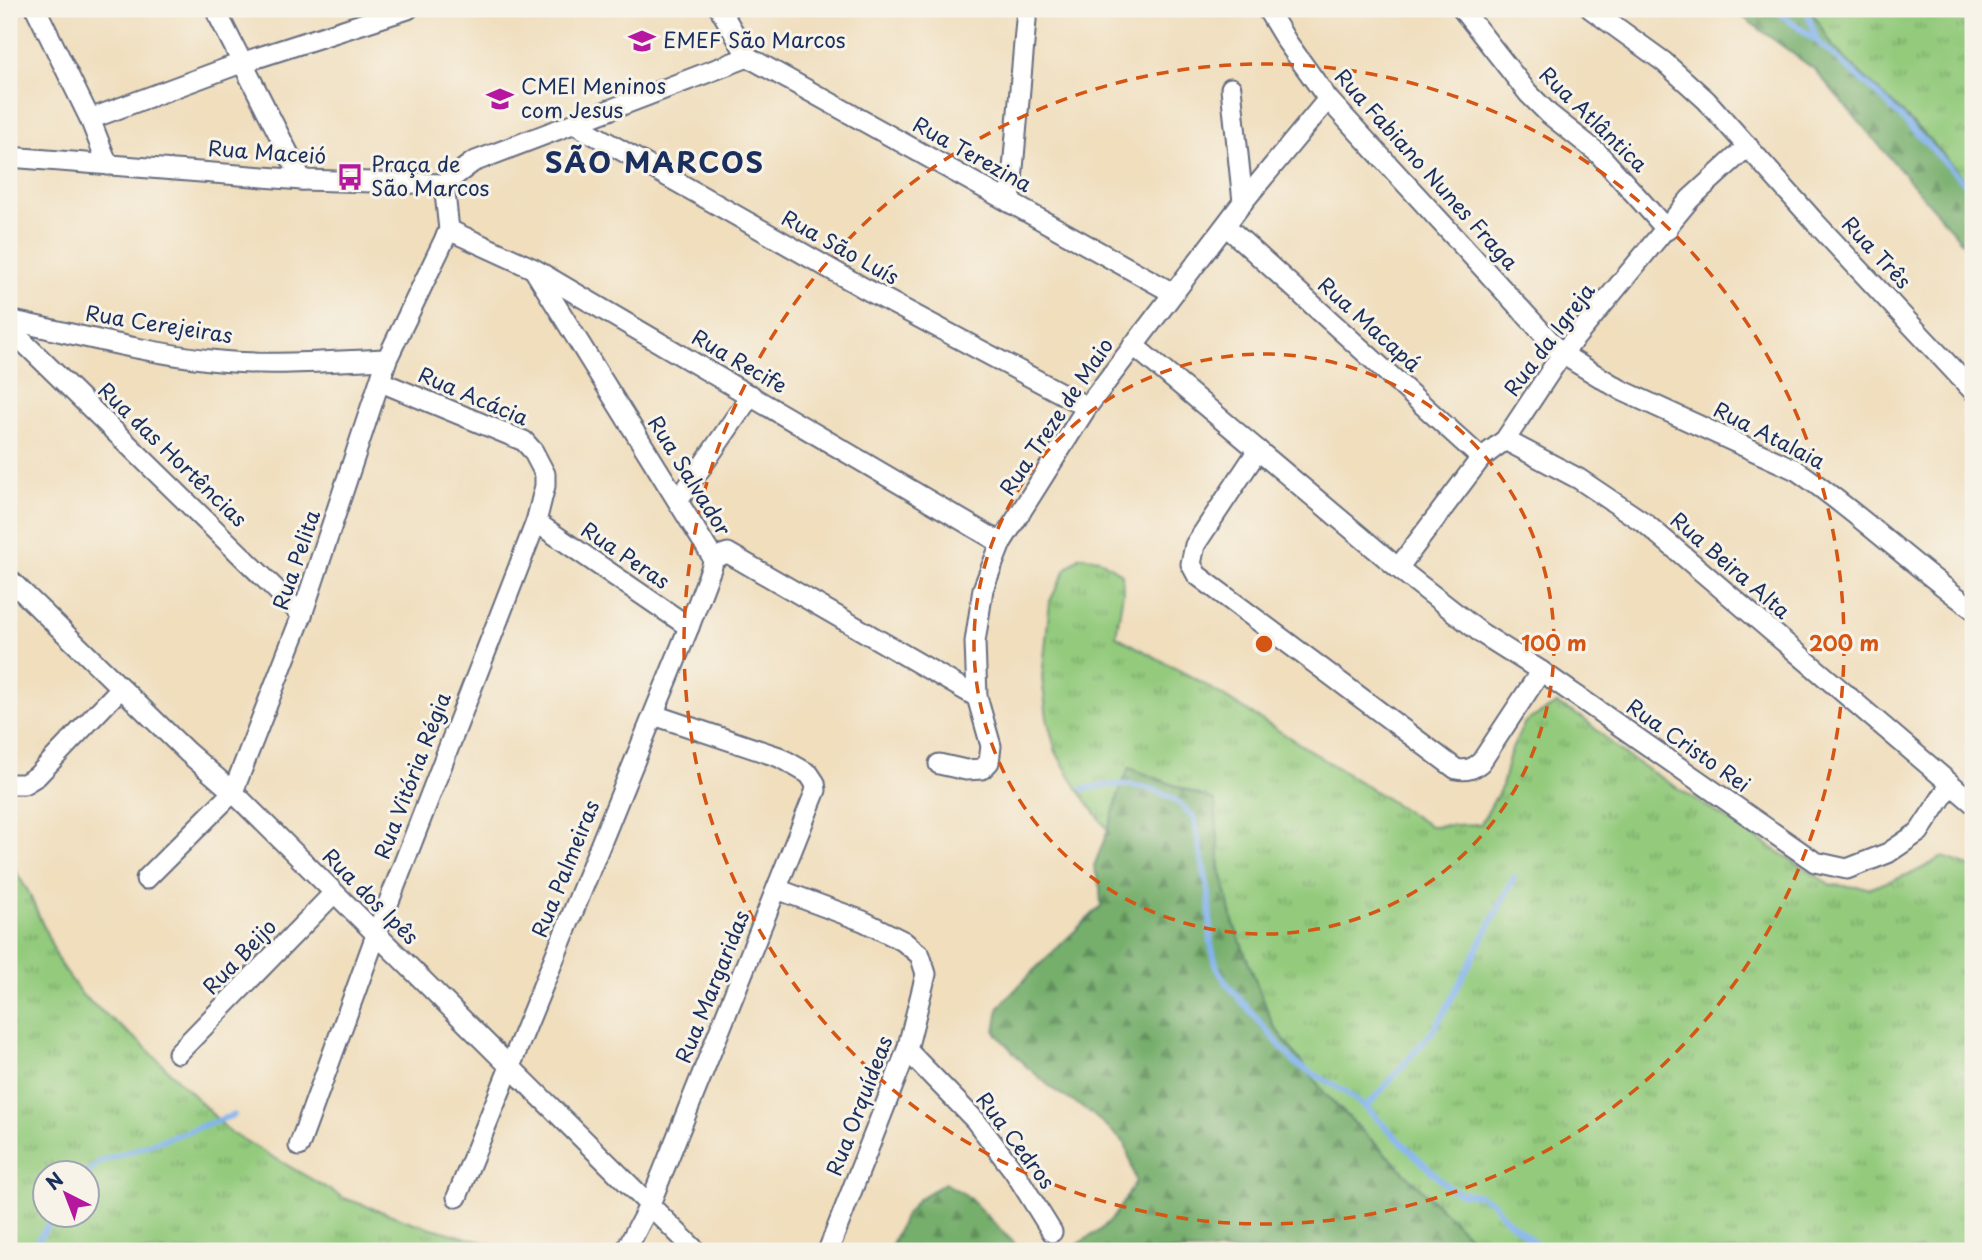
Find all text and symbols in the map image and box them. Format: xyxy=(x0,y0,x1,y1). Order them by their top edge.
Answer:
place label: EMEF São Marcos xyxy=(663,23,846,55)
school or university icon: EMEF São Marcos xyxy=(627,26,657,56)
street label: Rua Atlântica xyxy=(1533,58,1656,179)
street label: Rua Fabiano Nunes Fraga xyxy=(1328,61,1527,277)
place label: CMEI Meninos com Jesus xyxy=(521,69,666,125)
school or university icon: CMEI Meninos com Jesus xyxy=(485,84,515,114)
street label: Rua Terezina xyxy=(908,107,1039,199)
street label: Rua Maceió xyxy=(207,131,327,171)
district label: SÃO MARCOS xyxy=(545,140,765,183)
place label: Praça de São Marcos xyxy=(371,147,489,203)
bus stop icon: Praça de São Marcos xyxy=(335,162,365,192)
street label: Rua São Luís xyxy=(776,201,905,292)
street label: Rua Três xyxy=(1835,208,1920,295)
street label: Rua Macapá xyxy=(1312,268,1430,379)
street label: Rua da Igreja xyxy=(1495,275,1602,402)
street label: Rua Cerejeiras xyxy=(84,296,235,350)
street label: Rua Recife xyxy=(686,320,794,400)
street label: Rua Treze de Maio xyxy=(991,331,1120,501)
street label: Rua Acácia xyxy=(414,358,534,433)
street label: Rua das Hortências xyxy=(92,374,255,533)
street label: Rua Atalaia xyxy=(1709,392,1832,476)
street label: Rua Salvador xyxy=(641,409,741,542)
street label: Rua Beira Alta xyxy=(1664,503,1798,626)
street label: Rua Pelita xyxy=(263,504,327,614)
street label: Rua Peras xyxy=(575,513,677,596)
text: 100 m xyxy=(1521,626,1587,658)
text: 200 m xyxy=(1809,626,1879,658)
centre of rings xyxy=(1252,632,1276,656)
street label: Rua Vitória Régia xyxy=(365,687,458,863)
street label: Rua Cristo Rei xyxy=(1621,690,1758,799)
street label: Rua Palmeiras xyxy=(522,795,606,942)
street label: Rua dos Ipês xyxy=(316,840,427,951)
street label: Rua Margaridas xyxy=(666,905,756,1067)
street label: Rua Beijo xyxy=(194,910,283,1001)
street label: Rua Orquídeas xyxy=(817,1031,900,1180)
street label: Rua Cedros xyxy=(969,1085,1064,1195)
north arrow xyxy=(32,1158,102,1228)
text: N xyxy=(39,1165,69,1196)

